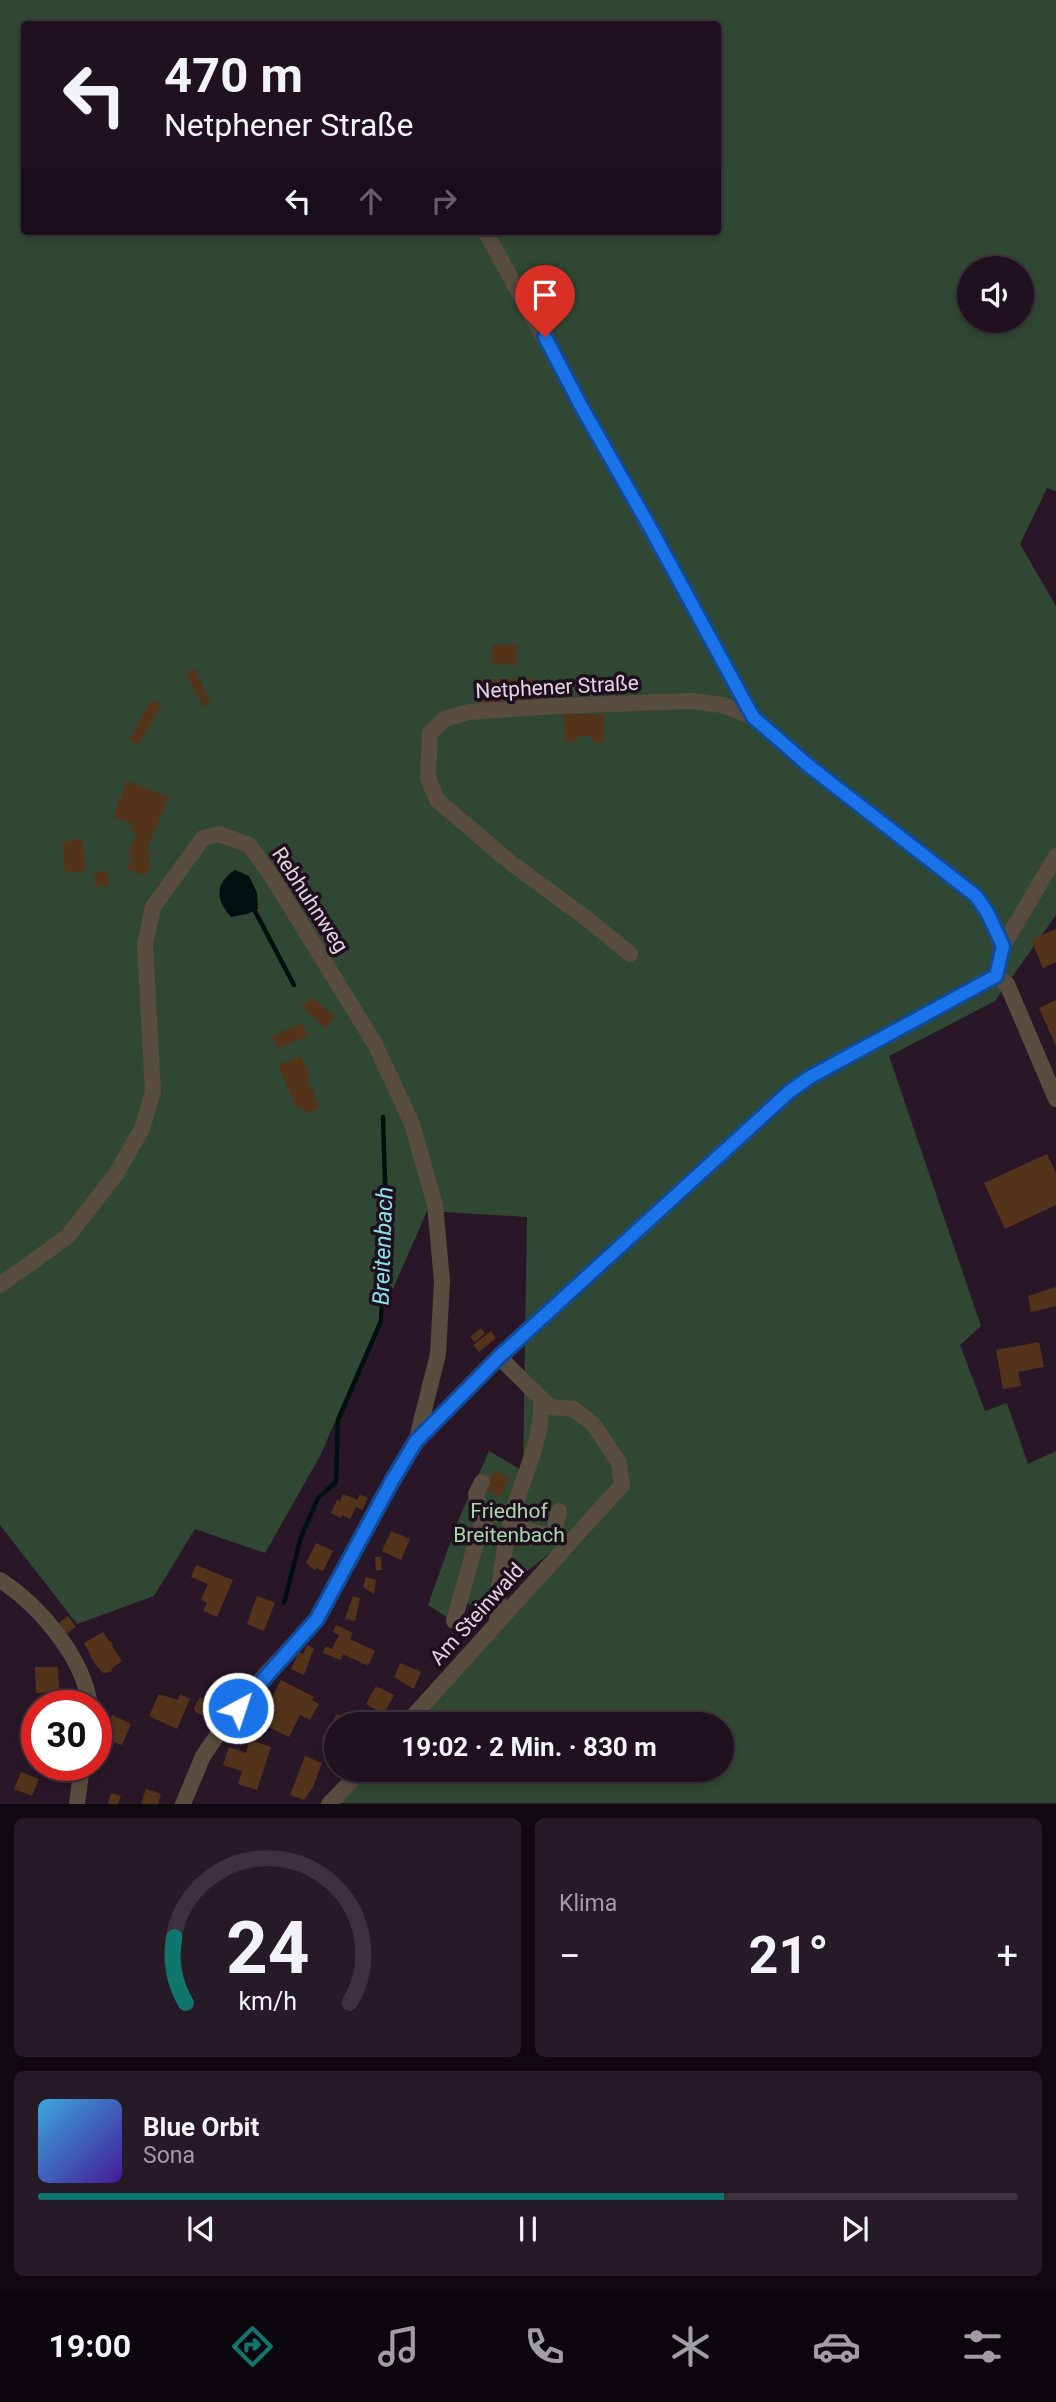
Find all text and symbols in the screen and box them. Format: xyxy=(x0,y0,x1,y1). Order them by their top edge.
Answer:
text: 470 m xyxy=(164,47,303,104)
icon: left xyxy=(49,49,140,140)
text: Netphener Straße xyxy=(164,106,413,144)
icon: left xyxy=(279,182,317,220)
icon: ahead xyxy=(352,182,390,220)
icon: right xyxy=(425,182,463,220)
map controls xyxy=(957,256,1034,333)
button: sound xyxy=(957,256,1034,333)
pin xyxy=(515,265,575,337)
icon: arrive xyxy=(526,276,564,314)
street label: Netphener Straße xyxy=(475,671,639,703)
street label: Rebhuhnweg xyxy=(267,843,353,957)
water label: Breitenbach xyxy=(367,1186,399,1306)
park label: Friedhof Breitenbach xyxy=(453,1499,565,1547)
street label: Am Steinwald xyxy=(425,1558,529,1670)
position arrow xyxy=(201,1671,275,1745)
speed limit sign: 30 xyxy=(21,1690,112,1781)
text: 19:02 · 2 Min. · 830 m xyxy=(401,1732,657,1762)
text: Klima xyxy=(559,1890,617,1917)
text: 24 xyxy=(226,1906,309,1992)
text: 21° xyxy=(749,1925,829,1986)
text: − xyxy=(559,1934,581,1978)
text: + xyxy=(996,1934,1018,1978)
text: km/h xyxy=(238,1987,297,2016)
text: Blue Orbit xyxy=(143,2112,259,2142)
text: Sona xyxy=(143,2142,195,2169)
icon: previous xyxy=(182,2210,220,2248)
icon: pause xyxy=(509,2210,547,2248)
icon: next xyxy=(836,2210,874,2248)
icon: directions xyxy=(228,2322,277,2371)
icon: music xyxy=(374,2322,423,2371)
icon: phone xyxy=(520,2322,569,2371)
icon: climate xyxy=(666,2322,715,2371)
icon: car xyxy=(812,2322,861,2371)
icon: filters xyxy=(958,2322,1007,2371)
text: 19:00 xyxy=(49,2327,131,2365)

